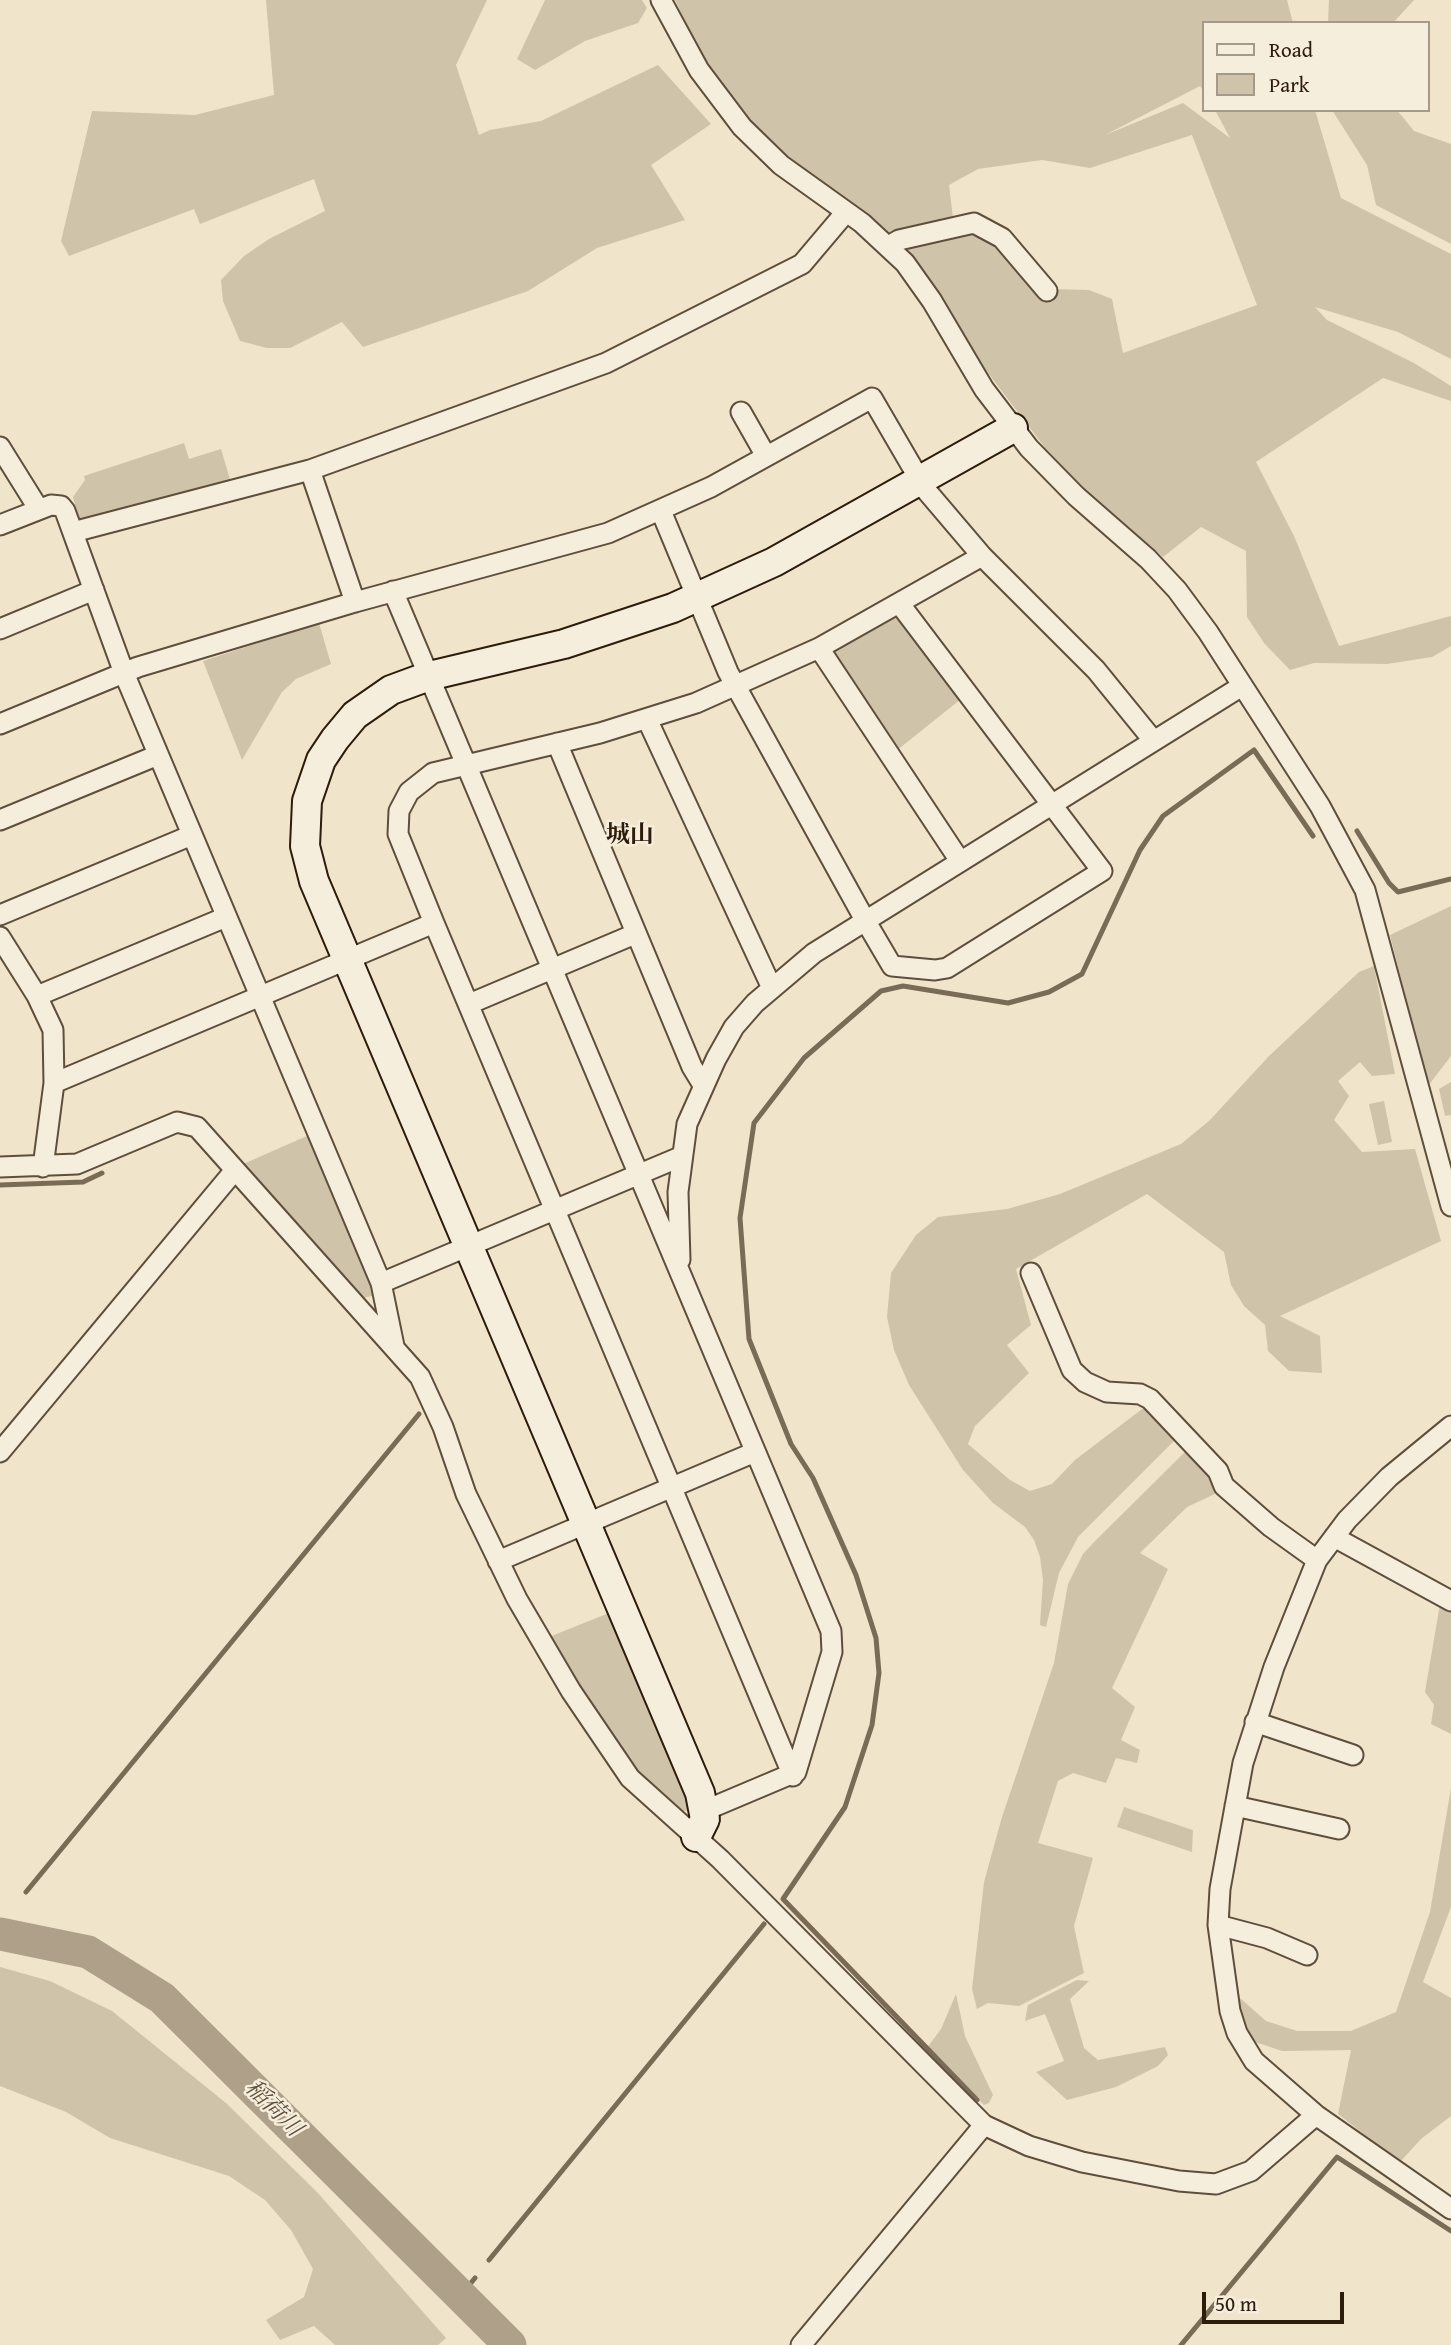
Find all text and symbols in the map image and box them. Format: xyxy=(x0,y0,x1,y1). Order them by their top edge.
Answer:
legend xyxy=(1202,21,1430,112)
text: Road xyxy=(1269,34,1313,65)
text: Park xyxy=(1269,69,1310,100)
district label: 城山 xyxy=(606,822,654,850)
water label: 稲荷川 xyxy=(239,2075,307,2143)
scale bar xyxy=(1206,2278,1348,2322)
text: 50 m xyxy=(1215,2288,1257,2319)

